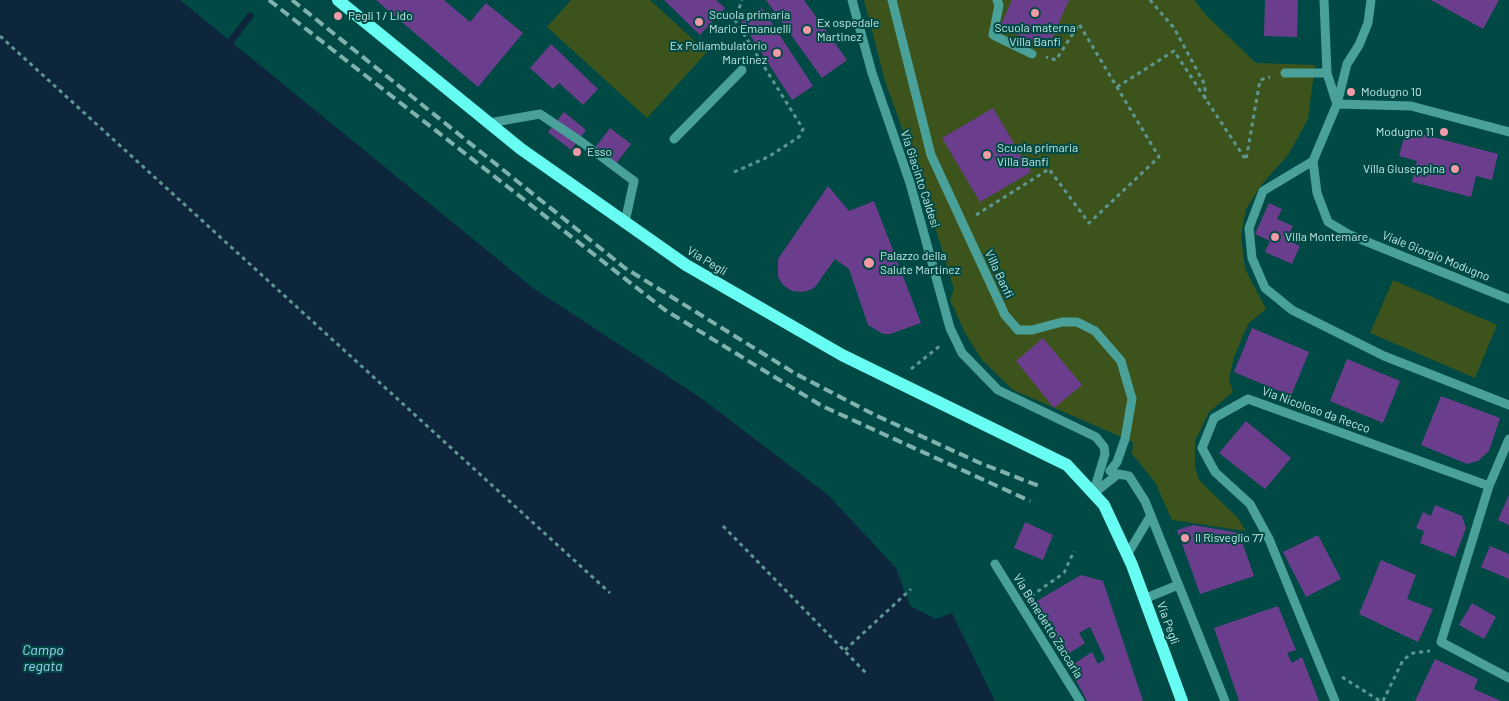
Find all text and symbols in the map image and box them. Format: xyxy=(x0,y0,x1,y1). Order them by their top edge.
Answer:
marker: Scuola materna Villa Banfi xyxy=(1029,7,1041,19)
place label: Scuola primaria Mario Emanuelli xyxy=(709,8,791,36)
place label: Pegli 1 / Lido xyxy=(348,9,413,23)
marker: Pegli 1 / Lido xyxy=(332,10,344,22)
marker: Scuola primaria Mario Emanuelli xyxy=(693,16,705,28)
place label: Ex ospedale Martinez xyxy=(817,16,879,44)
place label: Scuola materna Villa Banfi xyxy=(994,21,1076,49)
marker: Ex ospedale Martinez xyxy=(801,24,813,36)
place label: Ex Poliambulatorio Martinez xyxy=(670,39,767,67)
marker: Ex Poliambulatorio Martinez xyxy=(771,47,783,59)
place label: Modugno 10 xyxy=(1361,85,1422,99)
marker: Modugno 10 xyxy=(1345,86,1357,98)
place label: Modugno 11 xyxy=(1376,125,1434,139)
marker: Modugno 11 xyxy=(1438,126,1450,138)
street label: Via Giacinto Caldesi xyxy=(897,128,943,230)
place label: Scuola primaria Villa Banfi xyxy=(997,141,1078,169)
place label: Esso xyxy=(587,145,612,159)
marker: Esso xyxy=(571,146,583,158)
marker: Scuola primaria Villa Banfi xyxy=(981,149,993,161)
place label: Villa Giuseppina xyxy=(1363,162,1445,176)
marker: Villa Giuseppina xyxy=(1449,163,1461,175)
street label: Viale Giorgio Modugno xyxy=(1380,228,1492,284)
place label: Villa Montemare xyxy=(1285,230,1368,244)
marker: Villa Montemare xyxy=(1269,231,1281,243)
street label: Via Pegli xyxy=(684,243,730,279)
street label: Villa Banfi xyxy=(982,248,1016,300)
place label: Palazzo della Salute Martinez xyxy=(880,249,960,277)
marker: Palazzo della Salute Martinez xyxy=(862,256,876,270)
street label: Via Nicoloso da Recco xyxy=(1260,384,1372,436)
place label: Il Risveglio 77 xyxy=(1195,531,1263,545)
marker: Il Risveglio 77 xyxy=(1179,532,1191,544)
street label: Via Benedetto Zaccaria xyxy=(1010,571,1086,681)
street label: Via Pegli xyxy=(1154,600,1182,646)
water label: Campo regata xyxy=(22,642,64,674)

